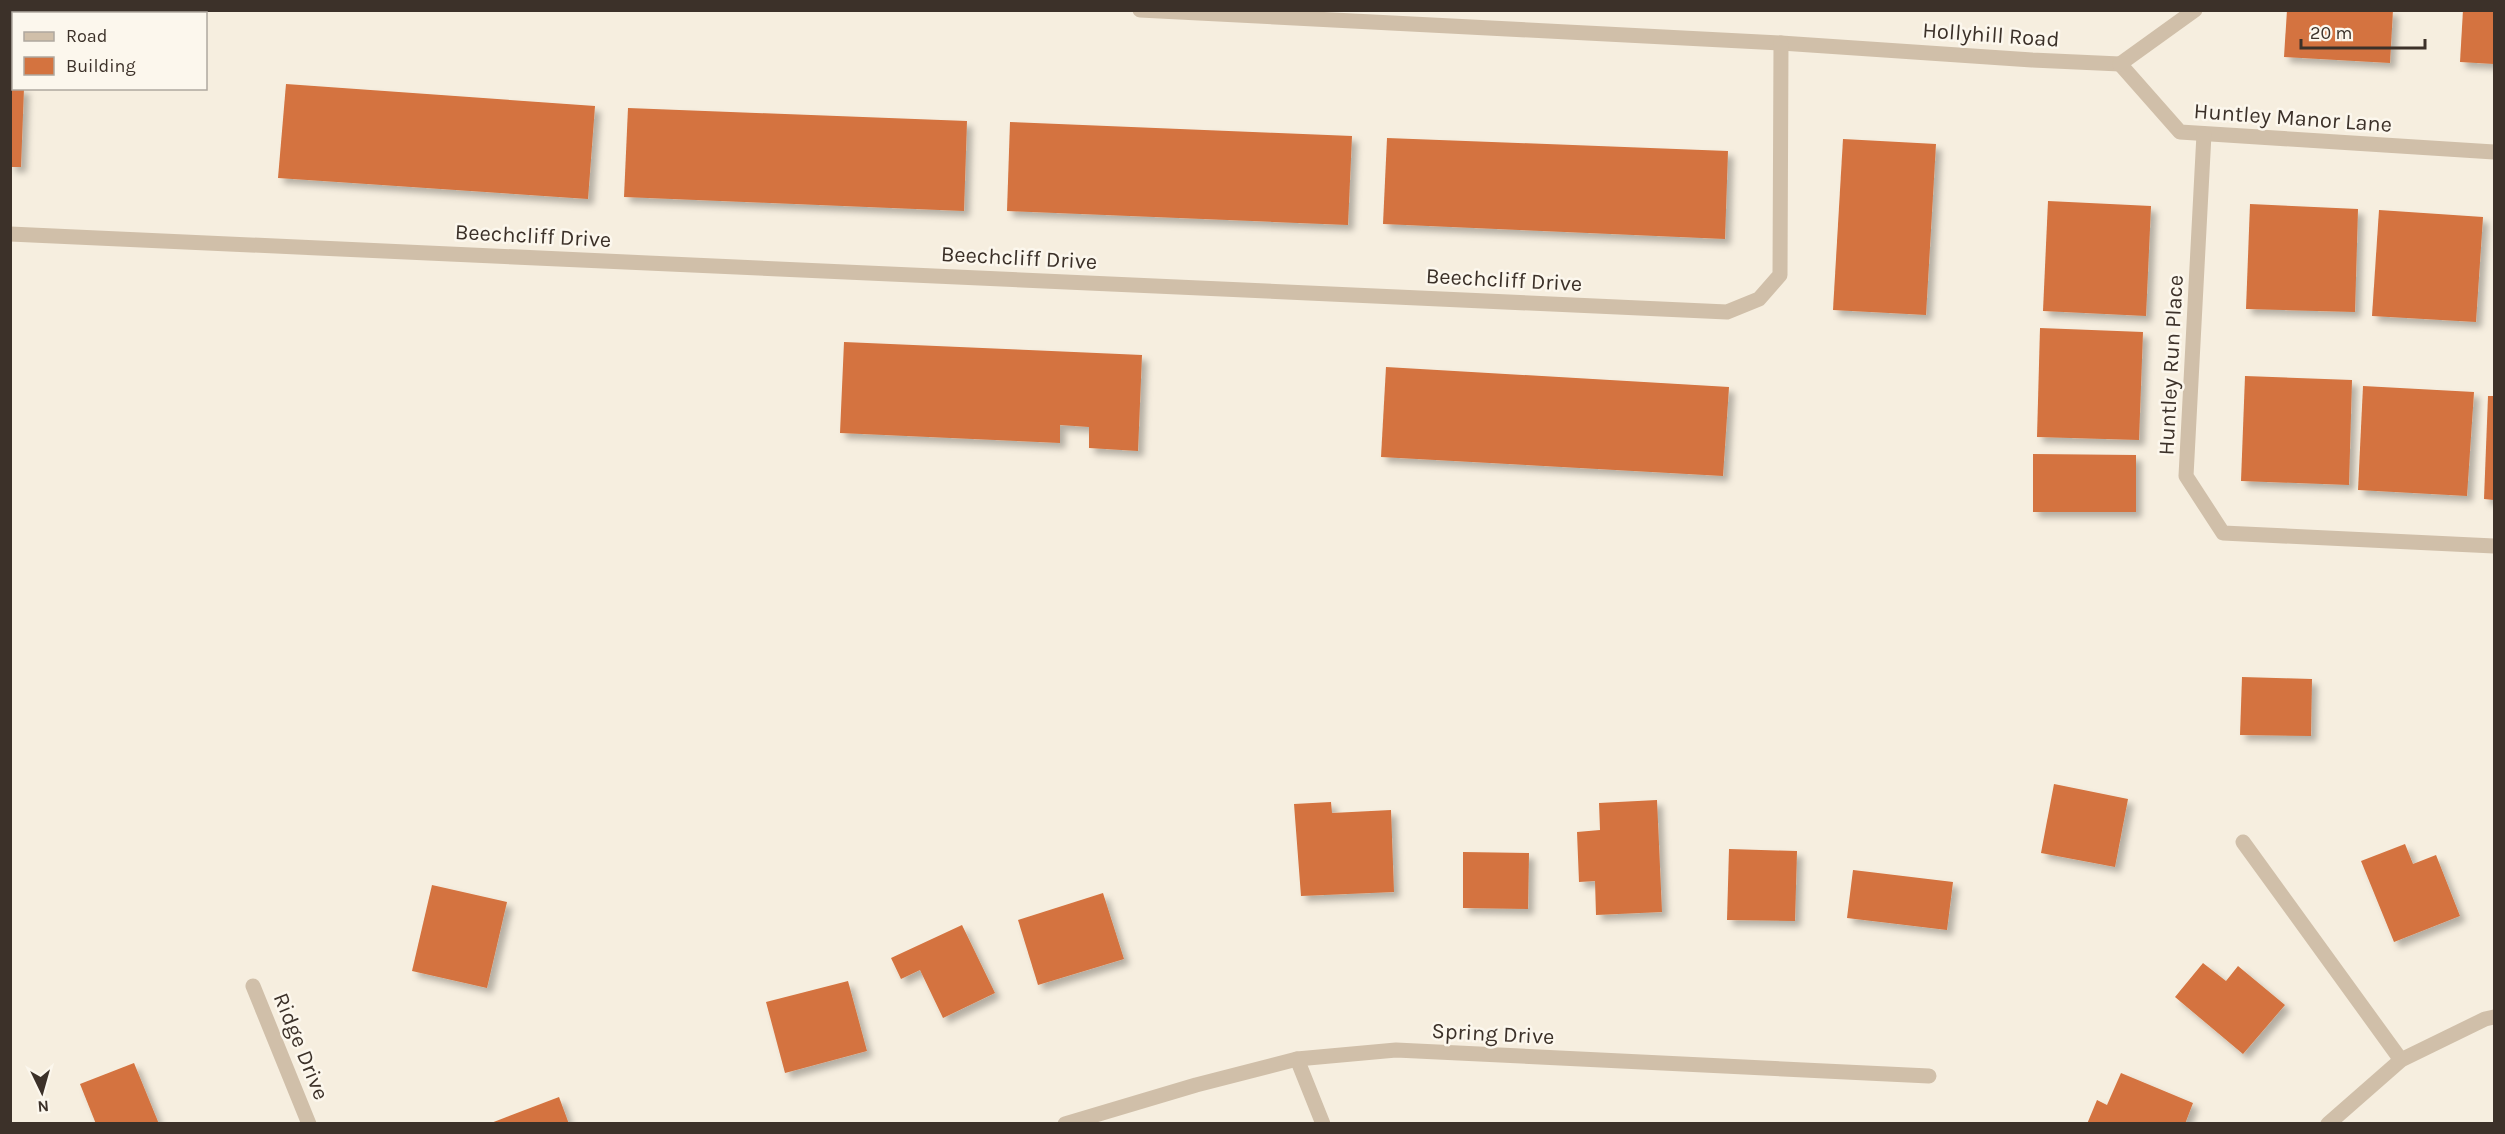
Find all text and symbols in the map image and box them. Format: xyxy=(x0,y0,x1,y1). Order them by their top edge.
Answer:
legend xyxy=(12,12,207,90)
scale bar xyxy=(2301,12,2426,50)
street label: Hollyhill Road xyxy=(1922,17,2060,53)
text: 20 m xyxy=(2310,22,2352,44)
text: Road xyxy=(66,25,107,47)
text: Building xyxy=(66,55,136,77)
street label: Huntley Manor Lane xyxy=(2193,98,2393,138)
street label: Beechcliff Drive xyxy=(454,219,612,253)
street label: Beechcliff Drive xyxy=(940,241,1098,275)
street label: Beechcliff Drive xyxy=(1425,263,1583,297)
street label: Huntley Run Place xyxy=(2153,274,2189,456)
street label: Ridge Drive xyxy=(268,989,334,1104)
street label: Spring Drive xyxy=(1431,1018,1555,1050)
north arrow xyxy=(12,1062,72,1122)
text: N xyxy=(37,1096,50,1116)

